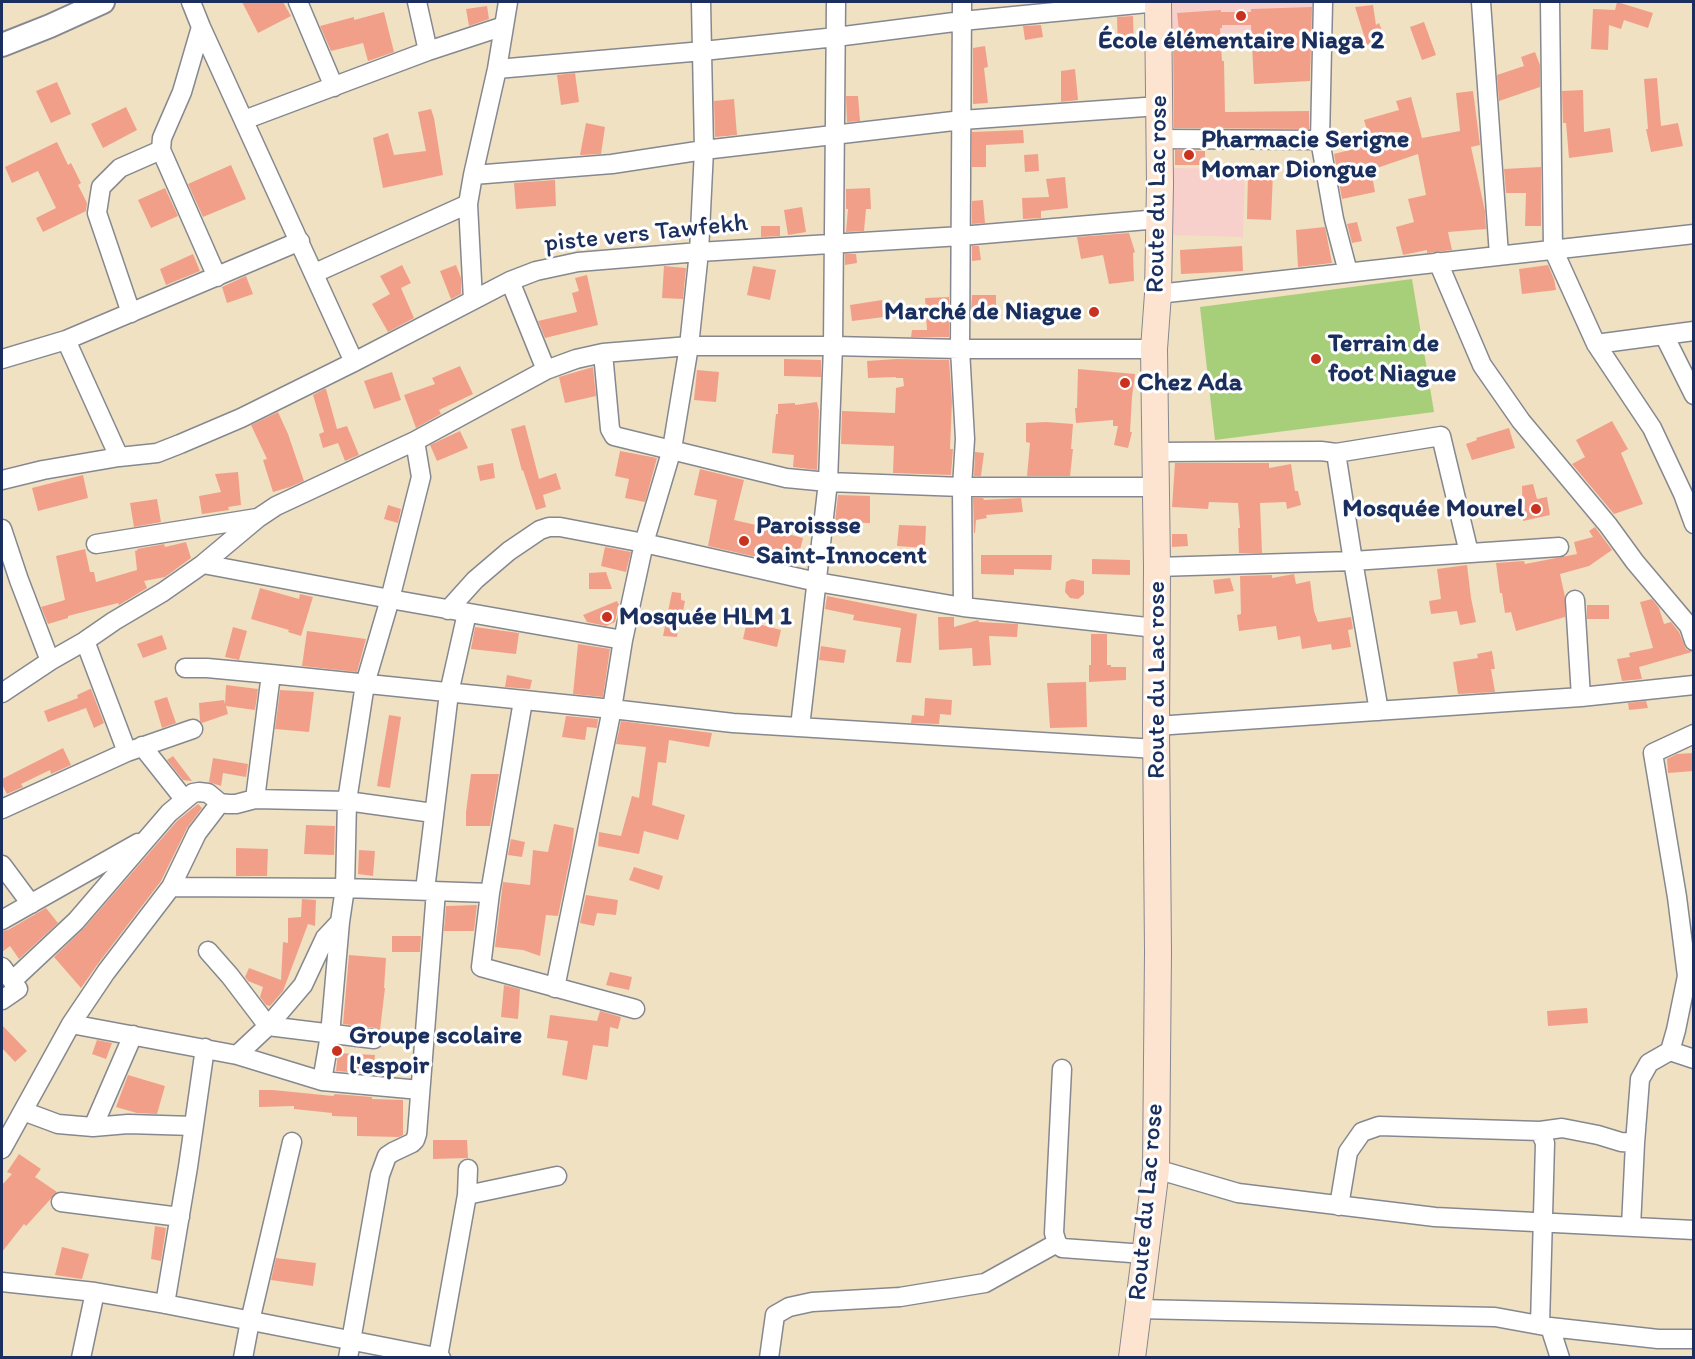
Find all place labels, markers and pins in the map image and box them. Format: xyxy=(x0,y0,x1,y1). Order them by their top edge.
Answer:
marker: École élémentaire Niaga 2 xyxy=(1234,9,1248,23)
place label: École élémentaire Niaga 2 xyxy=(1098,25,1384,57)
place label: Pharmacie Serigne Momar Diongue xyxy=(1201,124,1409,186)
marker: Pharmacie Serigne Momar Diongue xyxy=(1182,148,1196,162)
place label: Marché de Niague xyxy=(884,296,1082,328)
marker: Marché de Niague xyxy=(1087,305,1101,319)
place label: Terrain de foot Niague xyxy=(1328,328,1457,390)
marker: Terrain de foot Niague xyxy=(1309,352,1323,366)
place label: Chez Ada xyxy=(1137,367,1242,399)
marker: Chez Ada xyxy=(1118,376,1132,390)
place label: Mosquée Mourel xyxy=(1342,493,1524,525)
marker: Mosquée Mourel xyxy=(1529,502,1543,516)
place label: Paroissse Saint-Innocent xyxy=(756,510,927,572)
marker: Paroissse Saint-Innocent xyxy=(737,534,751,548)
place label: Mosquée HLM 1 xyxy=(619,601,792,633)
marker: Mosquée HLM 1 xyxy=(600,610,614,624)
place label: Groupe scolaire l'espoir xyxy=(349,1020,522,1082)
marker: Groupe scolaire l'espoir xyxy=(330,1044,344,1058)

